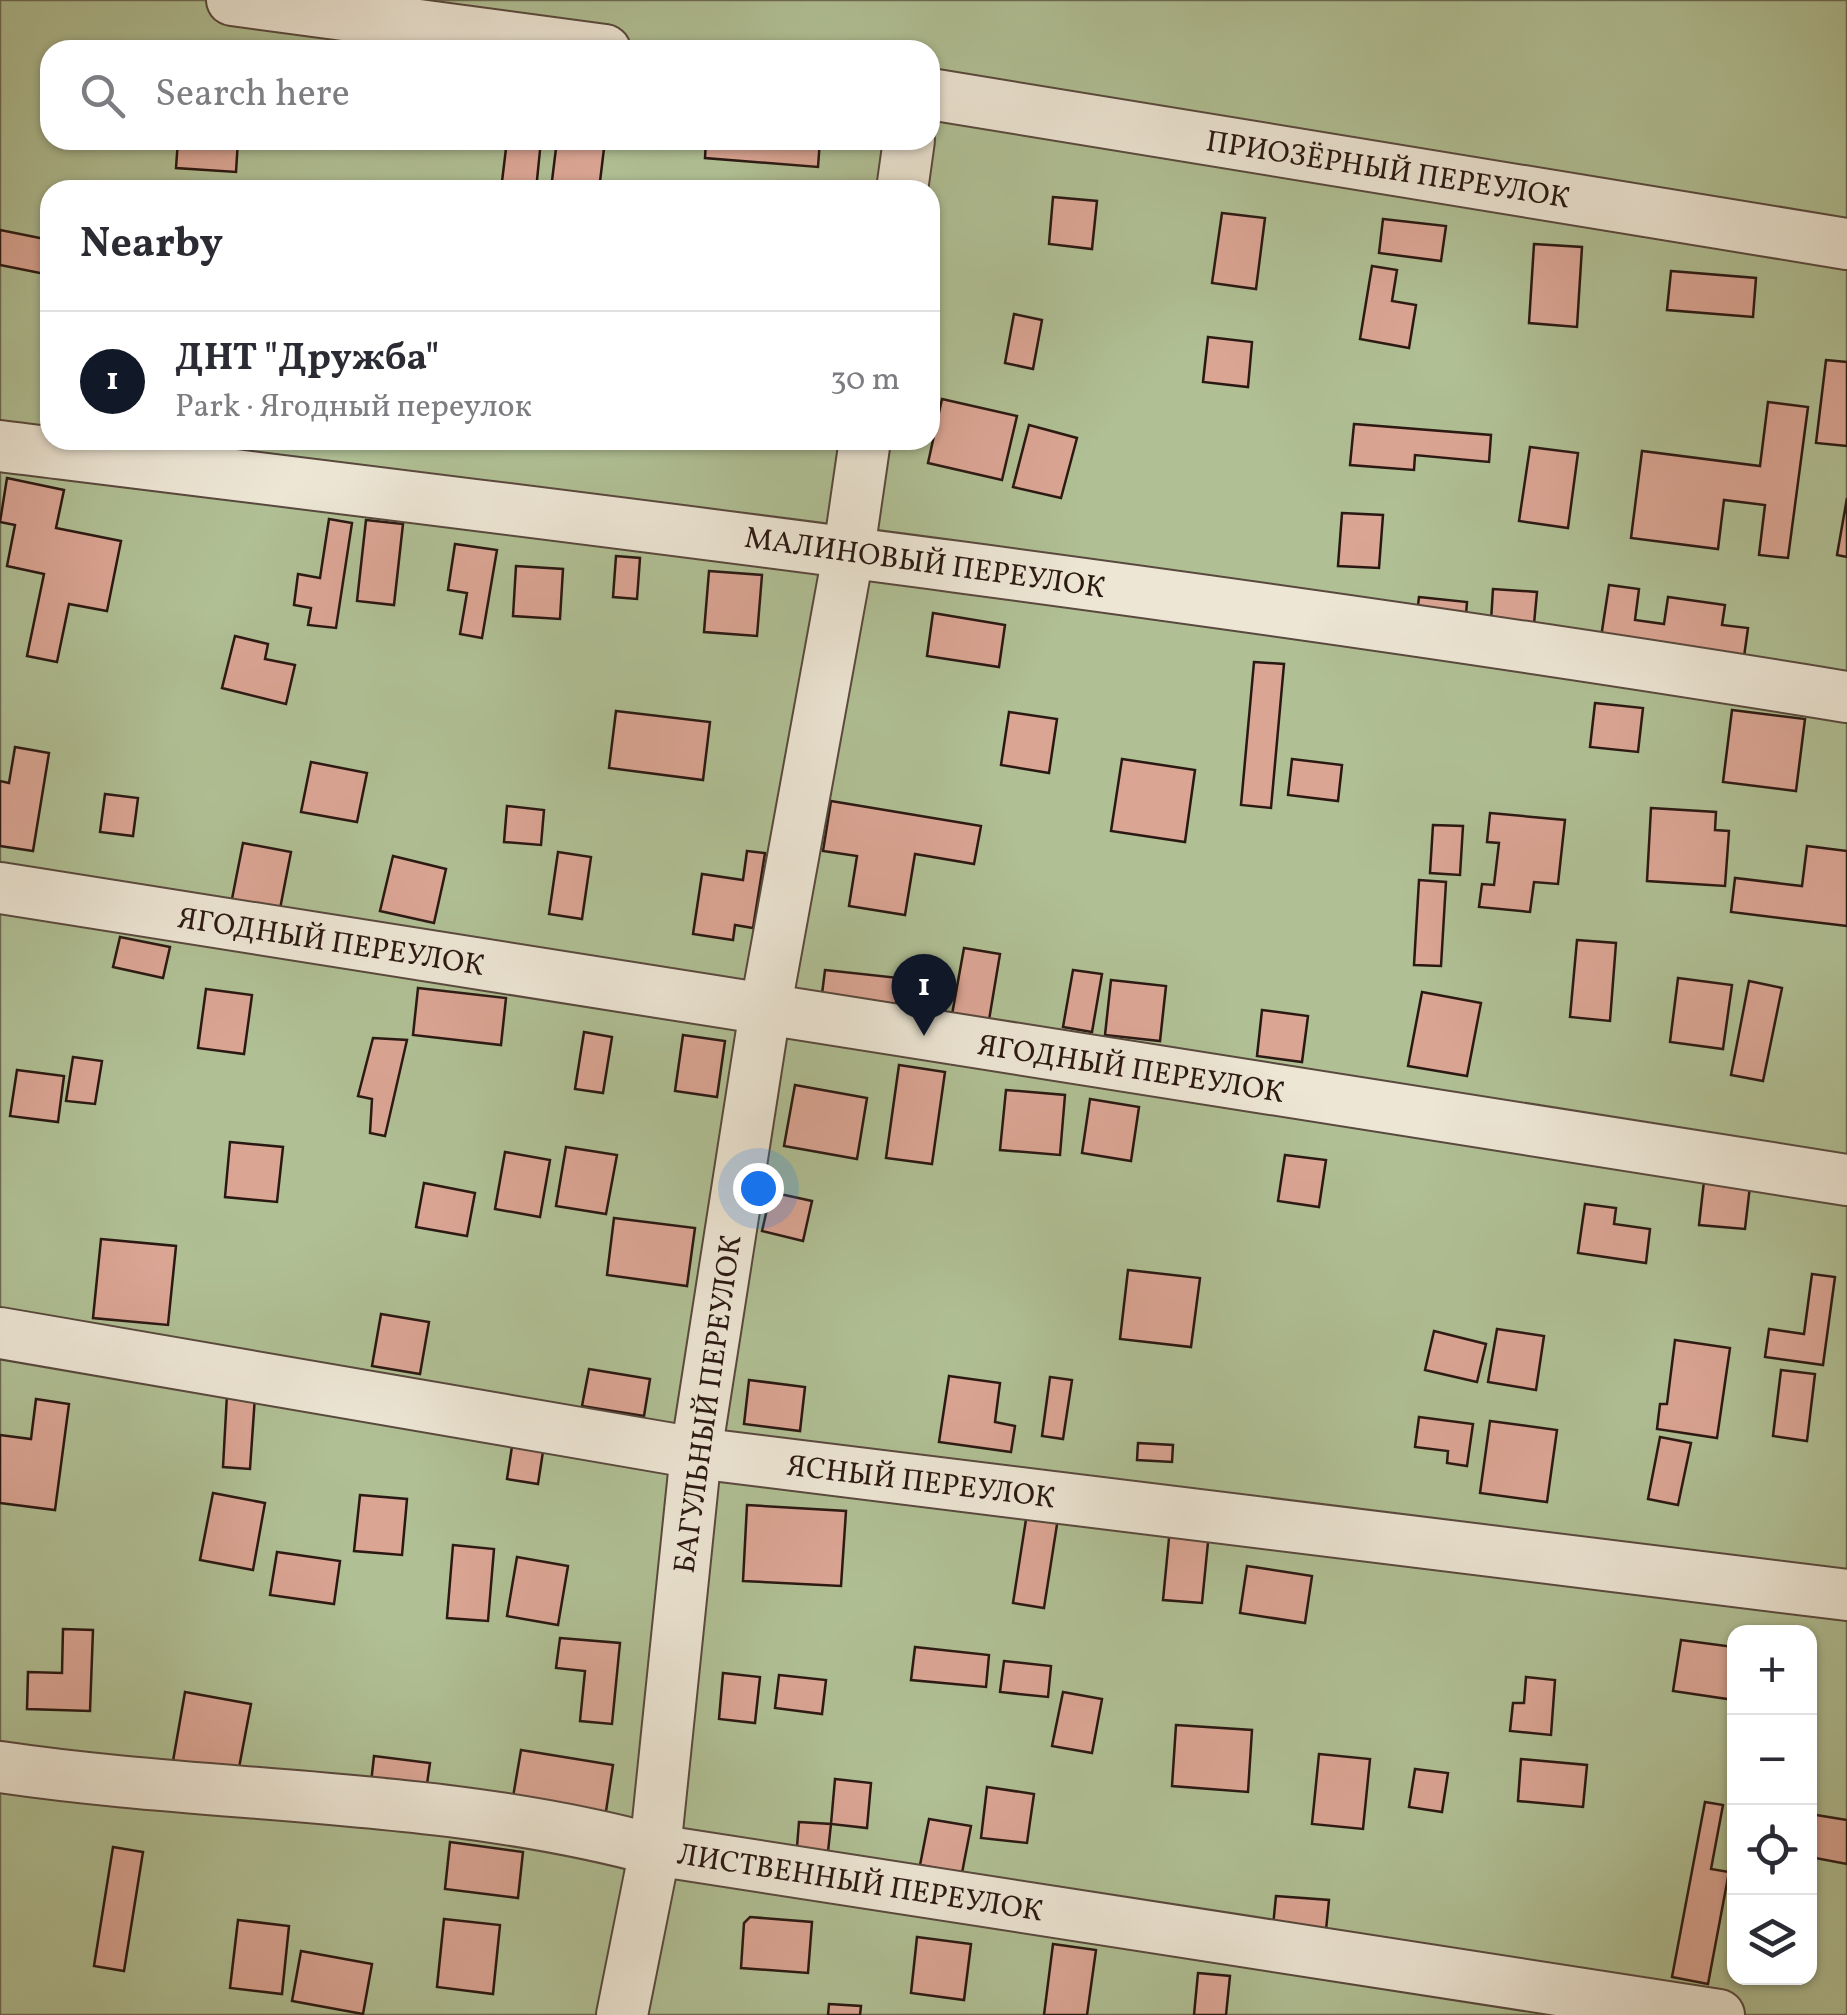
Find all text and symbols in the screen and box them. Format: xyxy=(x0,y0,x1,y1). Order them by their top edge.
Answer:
search box xyxy=(40,40,940,150)
icon: search xyxy=(75,68,130,123)
text: Search here xyxy=(155,69,350,122)
street label: ПРИОЗЁРНЫЙ ПЕРЕУЛОК xyxy=(1203,121,1573,220)
text: Nearby xyxy=(80,216,223,275)
text: ДНТ "Дружба" xyxy=(175,333,439,386)
text: 1 xyxy=(106,359,119,403)
text: 30 m xyxy=(830,359,900,403)
text: Park · Ягодный переулок xyxy=(175,386,532,430)
street label: МАЛИНОВЫЙ ПЕРЕУЛОК xyxy=(742,518,1108,610)
street label: ЯГОДНЫЙ ПЕРЕУЛОК xyxy=(174,898,487,988)
pin: 1 xyxy=(892,954,956,1036)
street label: ЯГОДНЫЙ ПЕРЕУЛОК xyxy=(974,1025,1287,1115)
your location xyxy=(733,1163,784,1214)
street label: БАГУЛЬНЫЙ ПЕРЕУЛОК xyxy=(664,1233,753,1576)
street label: ЯСНЫЙ ПЕРЕУЛОК xyxy=(784,1446,1057,1520)
map controls xyxy=(1727,1625,1817,1985)
button: + xyxy=(1727,1625,1817,1715)
button: − xyxy=(1727,1715,1817,1805)
button: locate xyxy=(1727,1805,1817,1895)
street label: ЛИСТВЕННЫЙ ПЕРЕУЛОК xyxy=(674,1834,1046,1934)
button: layers xyxy=(1727,1895,1817,1985)

